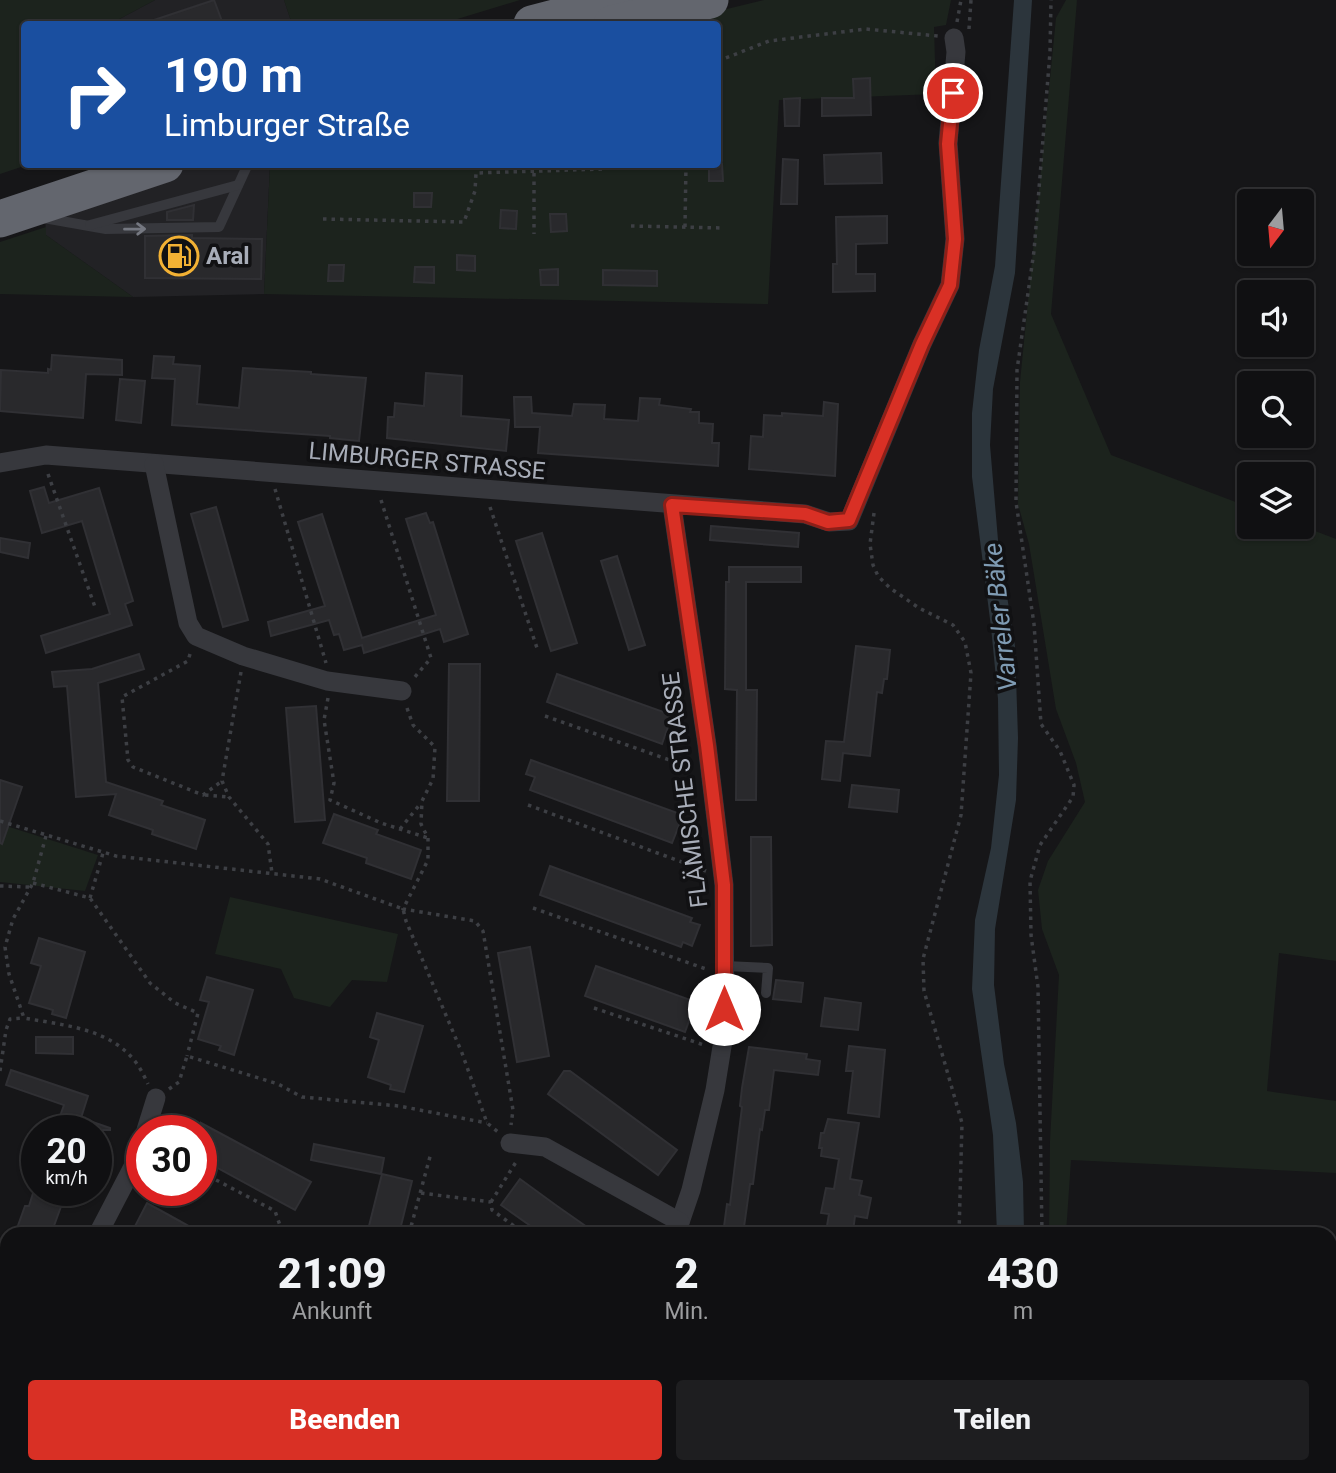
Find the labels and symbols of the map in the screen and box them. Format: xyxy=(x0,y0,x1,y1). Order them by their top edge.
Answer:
pin xyxy=(923,63,983,123)
north arrow xyxy=(1237,189,1314,266)
one-way arrow xyxy=(124,222,147,235)
fuel station icon: Aral xyxy=(158,235,200,277)
place label: Aral xyxy=(206,242,250,270)
street label: LIMBURGER STRASSE xyxy=(307,437,547,485)
water label: Varreler Bäke xyxy=(977,541,1023,693)
street label: FLÄMISCHE STRASSE xyxy=(657,671,713,909)
position arrow xyxy=(687,972,761,1046)
speed limit sign: 30 xyxy=(126,1115,217,1206)

